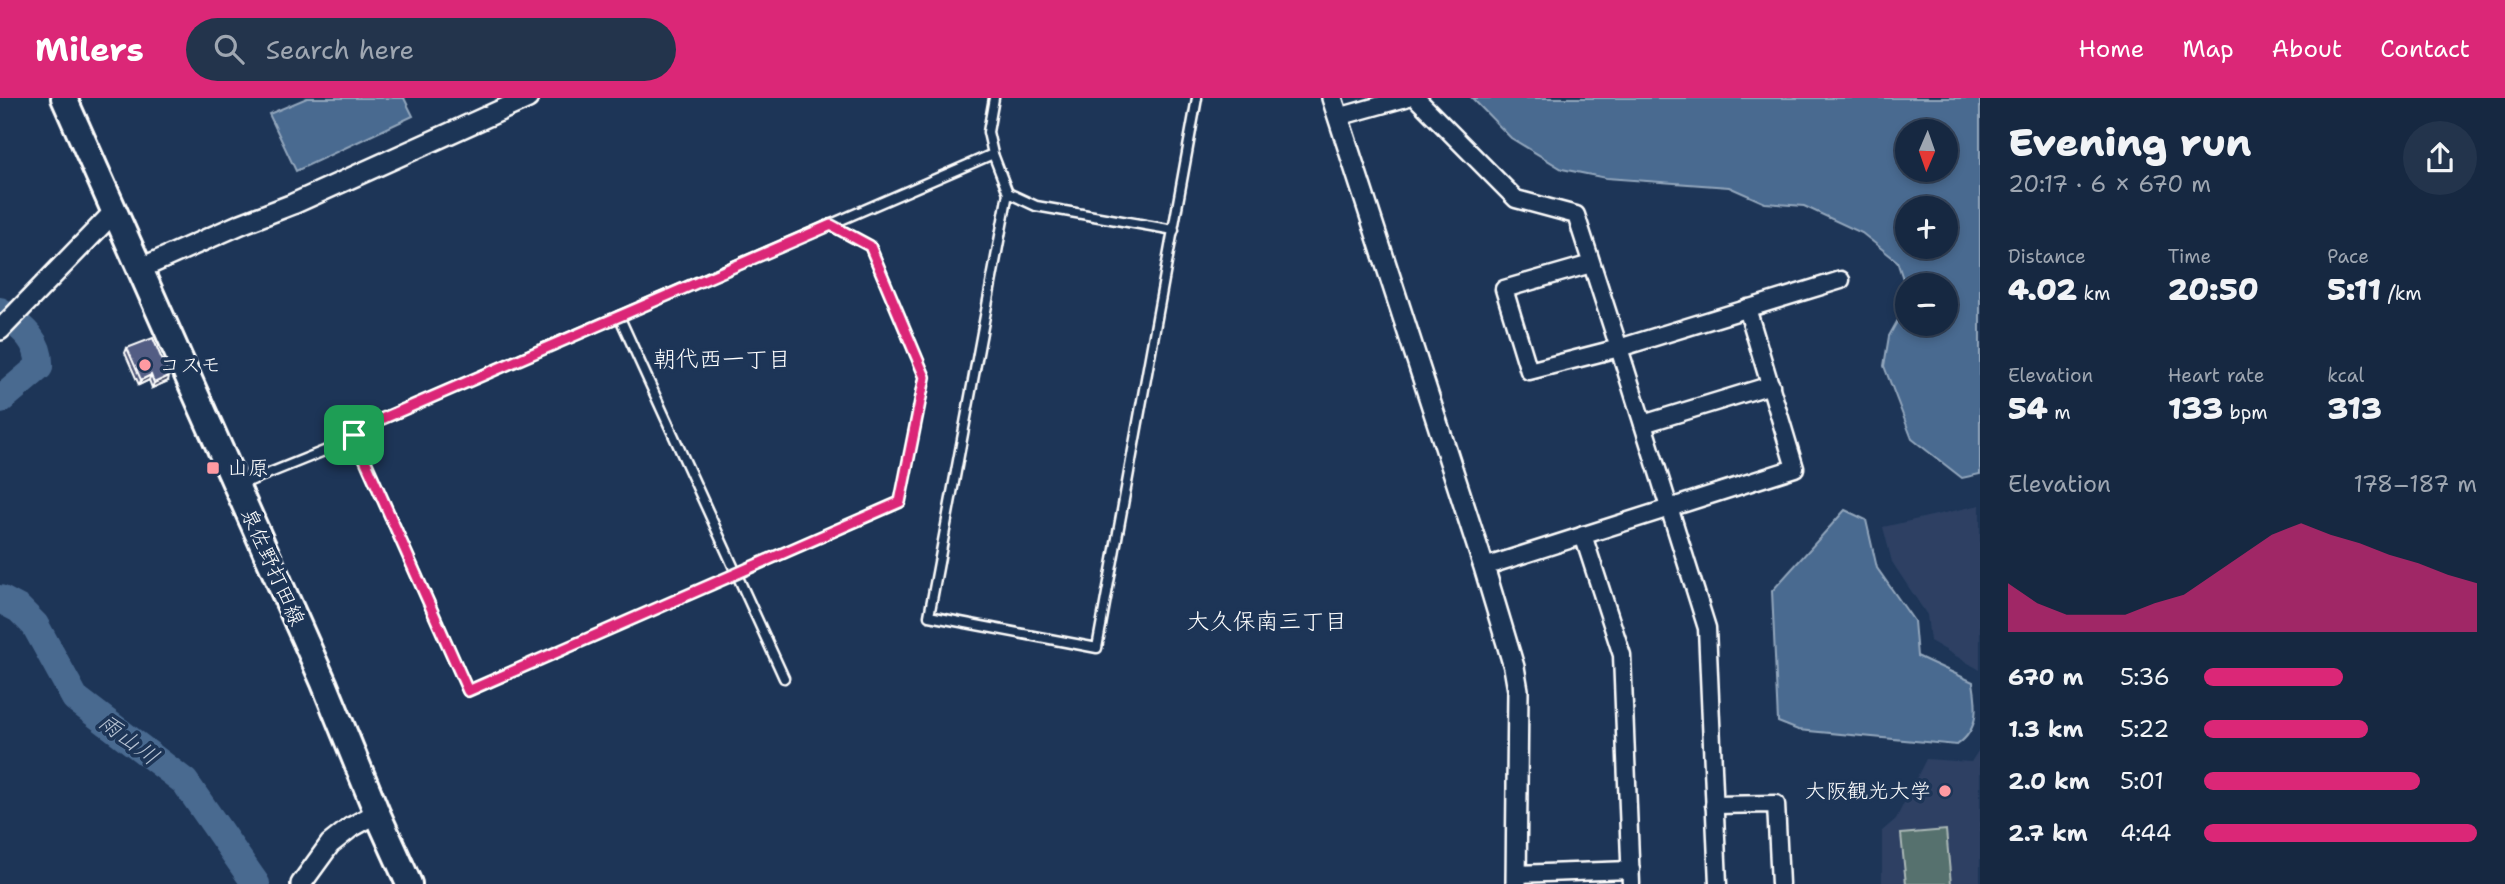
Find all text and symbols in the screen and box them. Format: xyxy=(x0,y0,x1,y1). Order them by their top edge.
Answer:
search box xyxy=(186,18,676,81)
text: Milers xyxy=(35,27,144,72)
icon: search xyxy=(210,30,248,68)
text: Search here xyxy=(266,32,414,67)
text: Home xyxy=(2078,33,2144,65)
text: Map xyxy=(2182,33,2234,65)
text: About xyxy=(2272,33,2342,65)
text: Contact xyxy=(2380,33,2470,65)
text: Evening run xyxy=(2008,117,2251,168)
north arrow xyxy=(1895,119,1958,182)
map controls xyxy=(1895,119,1958,336)
button: share xyxy=(2403,121,2477,195)
text: 20:17 · 6 × 670 m xyxy=(2008,169,2211,199)
button: + xyxy=(1895,196,1958,259)
text: Distance xyxy=(2008,244,2086,269)
text: Time xyxy=(2168,244,2211,269)
text: Pace xyxy=(2327,244,2369,269)
text: 4.02 xyxy=(2008,269,2077,310)
text: 20:50 xyxy=(2168,269,2259,310)
text: 5:11 xyxy=(2327,269,2381,310)
button: − xyxy=(1895,273,1958,336)
text: km xyxy=(2077,281,2110,306)
text: /km xyxy=(2381,281,2422,306)
district label: 朝代西一丁目 xyxy=(653,344,791,374)
place label: コスモ xyxy=(159,351,221,379)
marker: コスモ xyxy=(137,357,153,373)
text: Elevation xyxy=(2008,363,2093,388)
text: Heart rate xyxy=(2168,363,2264,388)
text: kcal xyxy=(2327,363,2364,388)
text: 54 xyxy=(2008,388,2048,429)
text: 133 xyxy=(2168,388,2223,429)
text: 313 xyxy=(2327,388,2382,429)
text: m xyxy=(2048,400,2071,425)
text: bpm xyxy=(2223,400,2268,425)
pin xyxy=(324,405,384,465)
icon: arrive xyxy=(335,416,373,454)
place label: 山原 xyxy=(227,454,269,482)
marker: 山原 xyxy=(205,460,221,476)
text: Elevation xyxy=(2008,469,2111,499)
text: 178–187 m xyxy=(2354,469,2477,499)
street label: 泉佐野打田線 xyxy=(235,504,311,630)
district label: 大久保南三丁目 xyxy=(1187,606,1348,636)
text: 670 m xyxy=(2008,662,2084,692)
text: 5:36 xyxy=(2120,662,2170,692)
water label: 雨山川 xyxy=(92,706,166,772)
text: 1.3 km xyxy=(2008,714,2083,744)
text: 5:22 xyxy=(2120,714,2169,744)
text: 2.0 km xyxy=(2008,766,2090,796)
text: 5:01 xyxy=(2120,766,2164,796)
place label: 大阪観光大学 xyxy=(1805,777,1931,805)
marker: 大阪観光大学 xyxy=(1937,783,1953,799)
text: 2.7 km xyxy=(2008,818,2088,848)
text: 4:44 xyxy=(2120,818,2172,848)

